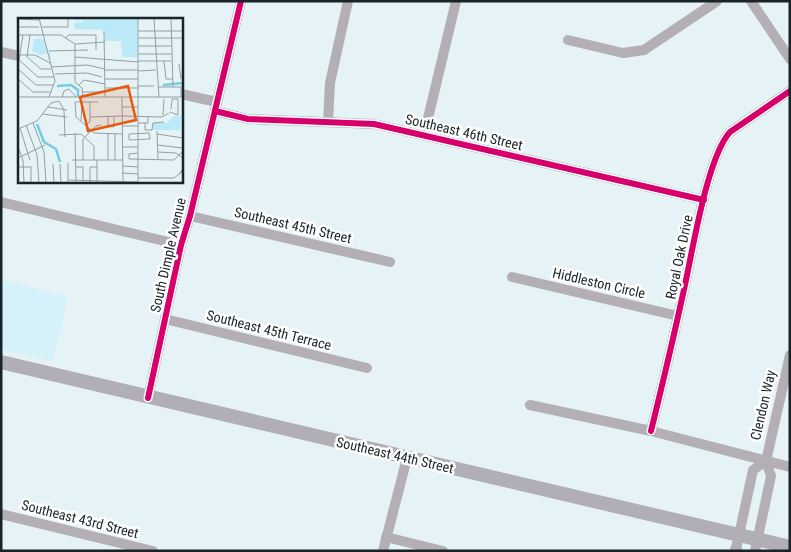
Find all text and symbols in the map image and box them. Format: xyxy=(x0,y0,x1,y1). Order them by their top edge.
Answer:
inset map xyxy=(18,18,182,182)
street label: Southeast 46th Street xyxy=(404,111,524,153)
street label: South Dimple Avenue xyxy=(147,196,189,314)
street label: Southeast 45th Street xyxy=(233,204,353,246)
street label: Royal Oak Drive xyxy=(662,213,696,301)
street label: Hiddleston Circle xyxy=(551,265,647,302)
street label: Southeast 45th Terrace xyxy=(205,307,333,353)
street label: Clendon Way xyxy=(747,368,779,442)
street label: Southeast 44th Street xyxy=(335,434,455,476)
street label: Southeast 43rd Street xyxy=(20,497,140,541)

